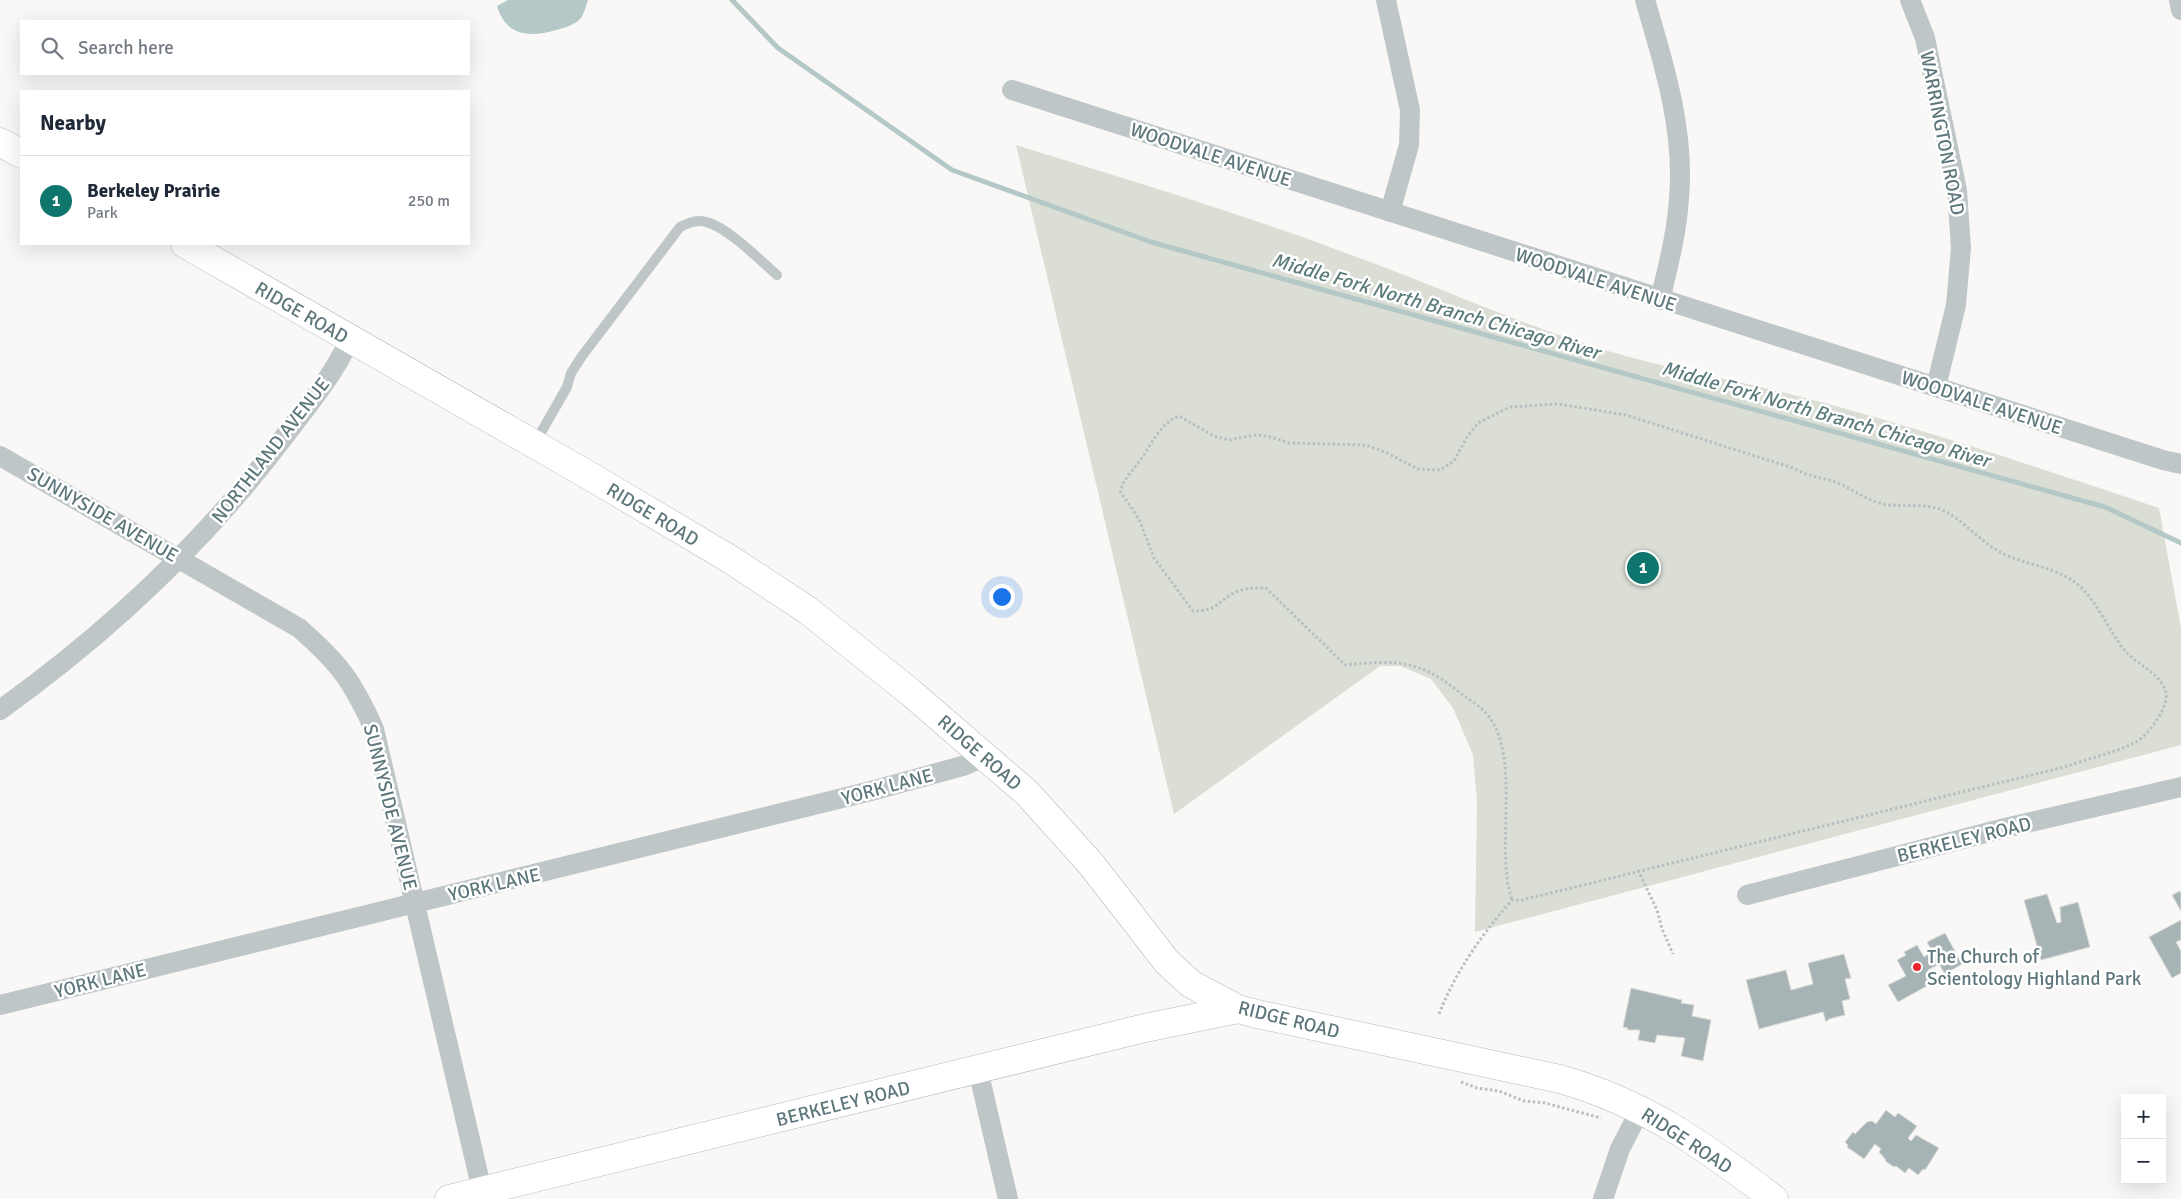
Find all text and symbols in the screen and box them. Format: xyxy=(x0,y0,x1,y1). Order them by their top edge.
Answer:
search box xyxy=(20,20,470,75)
icon: search xyxy=(38,34,66,62)
text: Search here xyxy=(78,36,174,60)
street label: WARRINGTON ROAD xyxy=(1914,49,1970,217)
text: Nearby xyxy=(40,110,106,136)
street label: WOODVALE AVENUE xyxy=(1127,118,1294,192)
text: Berkeley Prairie xyxy=(87,179,220,203)
text: 1 xyxy=(52,191,60,211)
text: 250 m xyxy=(408,191,450,211)
text: Park xyxy=(87,203,118,223)
street label: WOODVALE AVENUE xyxy=(1512,243,1679,317)
water label: Middle Fork North Branch Chicago River xyxy=(1269,248,1605,366)
street label: RIDGE ROAD xyxy=(251,277,352,349)
water label: Middle Fork North Branch Chicago River xyxy=(1659,356,1995,474)
street label: WOODVALE AVENUE xyxy=(1898,366,2065,440)
street label: NORTHLAND AVENUE xyxy=(206,373,335,528)
street label: SUNNYSIDE AVENUE xyxy=(23,462,182,568)
street label: RIDGE ROAD xyxy=(602,478,703,552)
pin: 1 xyxy=(1627,549,1659,587)
your location xyxy=(989,584,1015,610)
street label: RIDGE ROAD xyxy=(932,710,1026,796)
street label: SUNNYSIDE AVENUE xyxy=(358,722,422,893)
street label: YORK LANE xyxy=(839,763,936,811)
street label: BERKELEY ROAD xyxy=(1895,812,2034,868)
street label: YORK LANE xyxy=(446,863,543,907)
place label: The Church of Scientology Highland Park xyxy=(1927,945,2142,991)
street label: YORK LANE xyxy=(52,958,149,1004)
marker: The Church of Scientology Highland Park xyxy=(1911,961,1923,973)
street label: RIDGE ROAD xyxy=(1236,996,1342,1044)
street label: BERKELEY ROAD xyxy=(774,1076,913,1132)
map controls xyxy=(2121,1094,2166,1184)
button: + xyxy=(2121,1094,2166,1139)
street label: RIDGE ROAD xyxy=(1636,1103,1737,1179)
button: − xyxy=(2121,1139,2166,1184)

